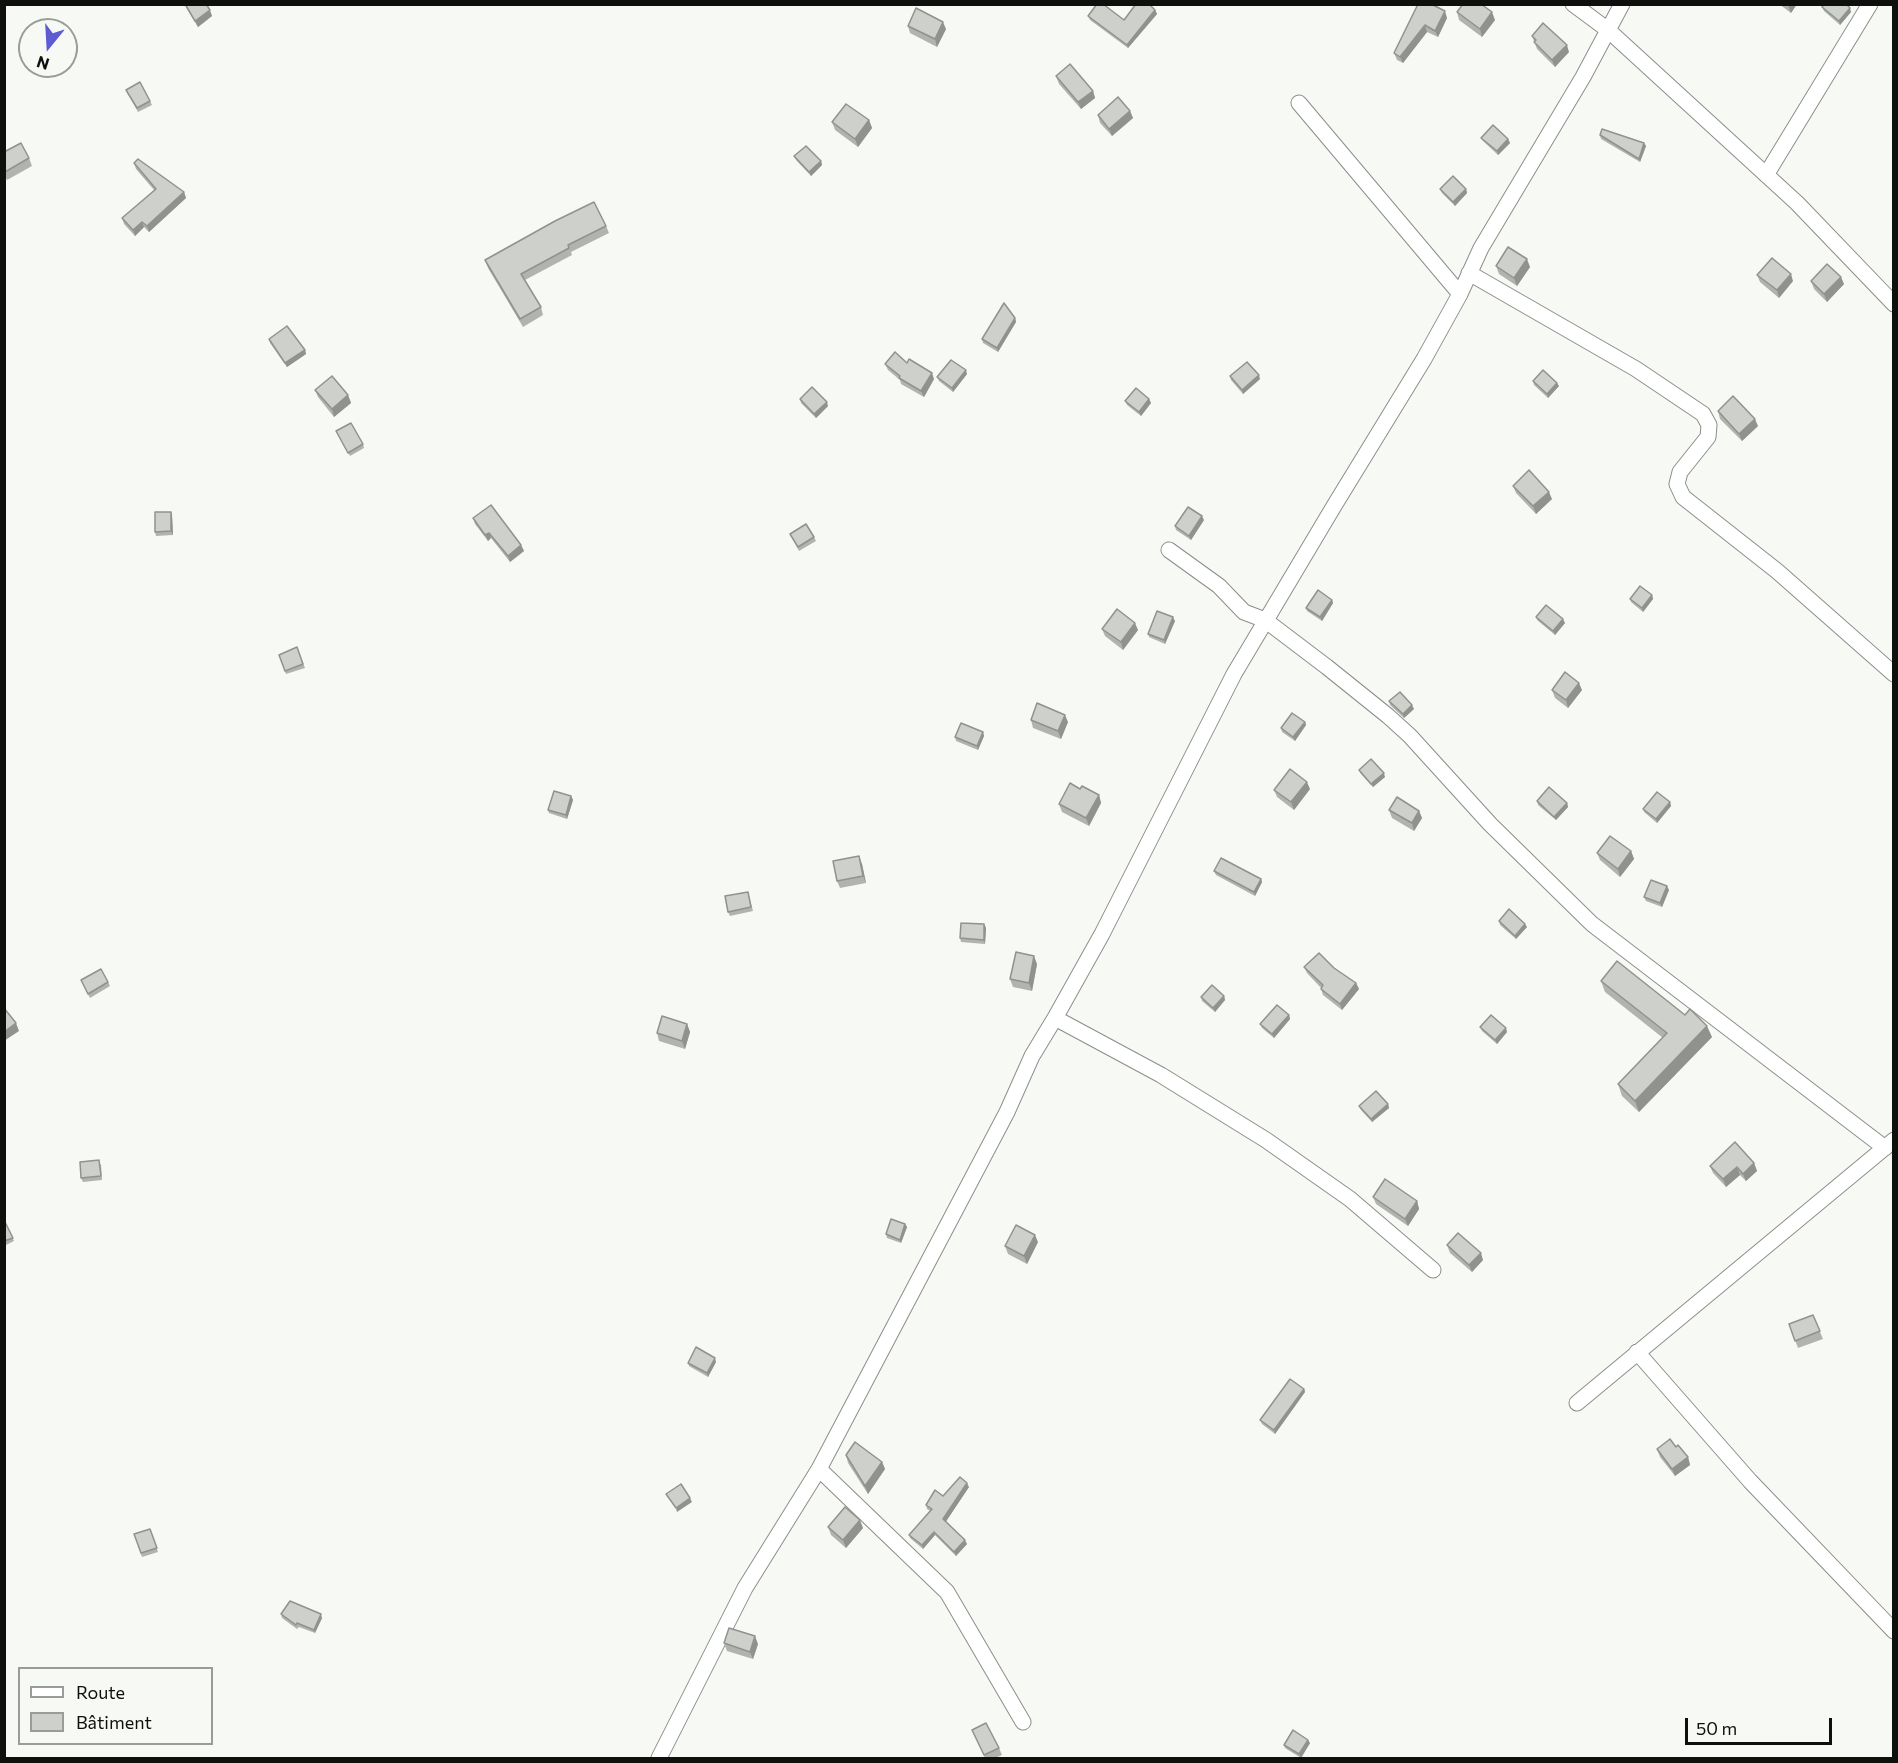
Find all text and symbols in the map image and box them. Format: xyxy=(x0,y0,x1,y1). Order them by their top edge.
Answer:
north arrow xyxy=(18,18,78,78)
text: N xyxy=(34,53,52,75)
legend xyxy=(18,1667,213,1745)
text: Route xyxy=(76,1681,125,1703)
scale bar xyxy=(1688,1706,1835,1744)
text: Bâtiment xyxy=(76,1711,152,1733)
text: 50 m xyxy=(1696,1717,1737,1739)

